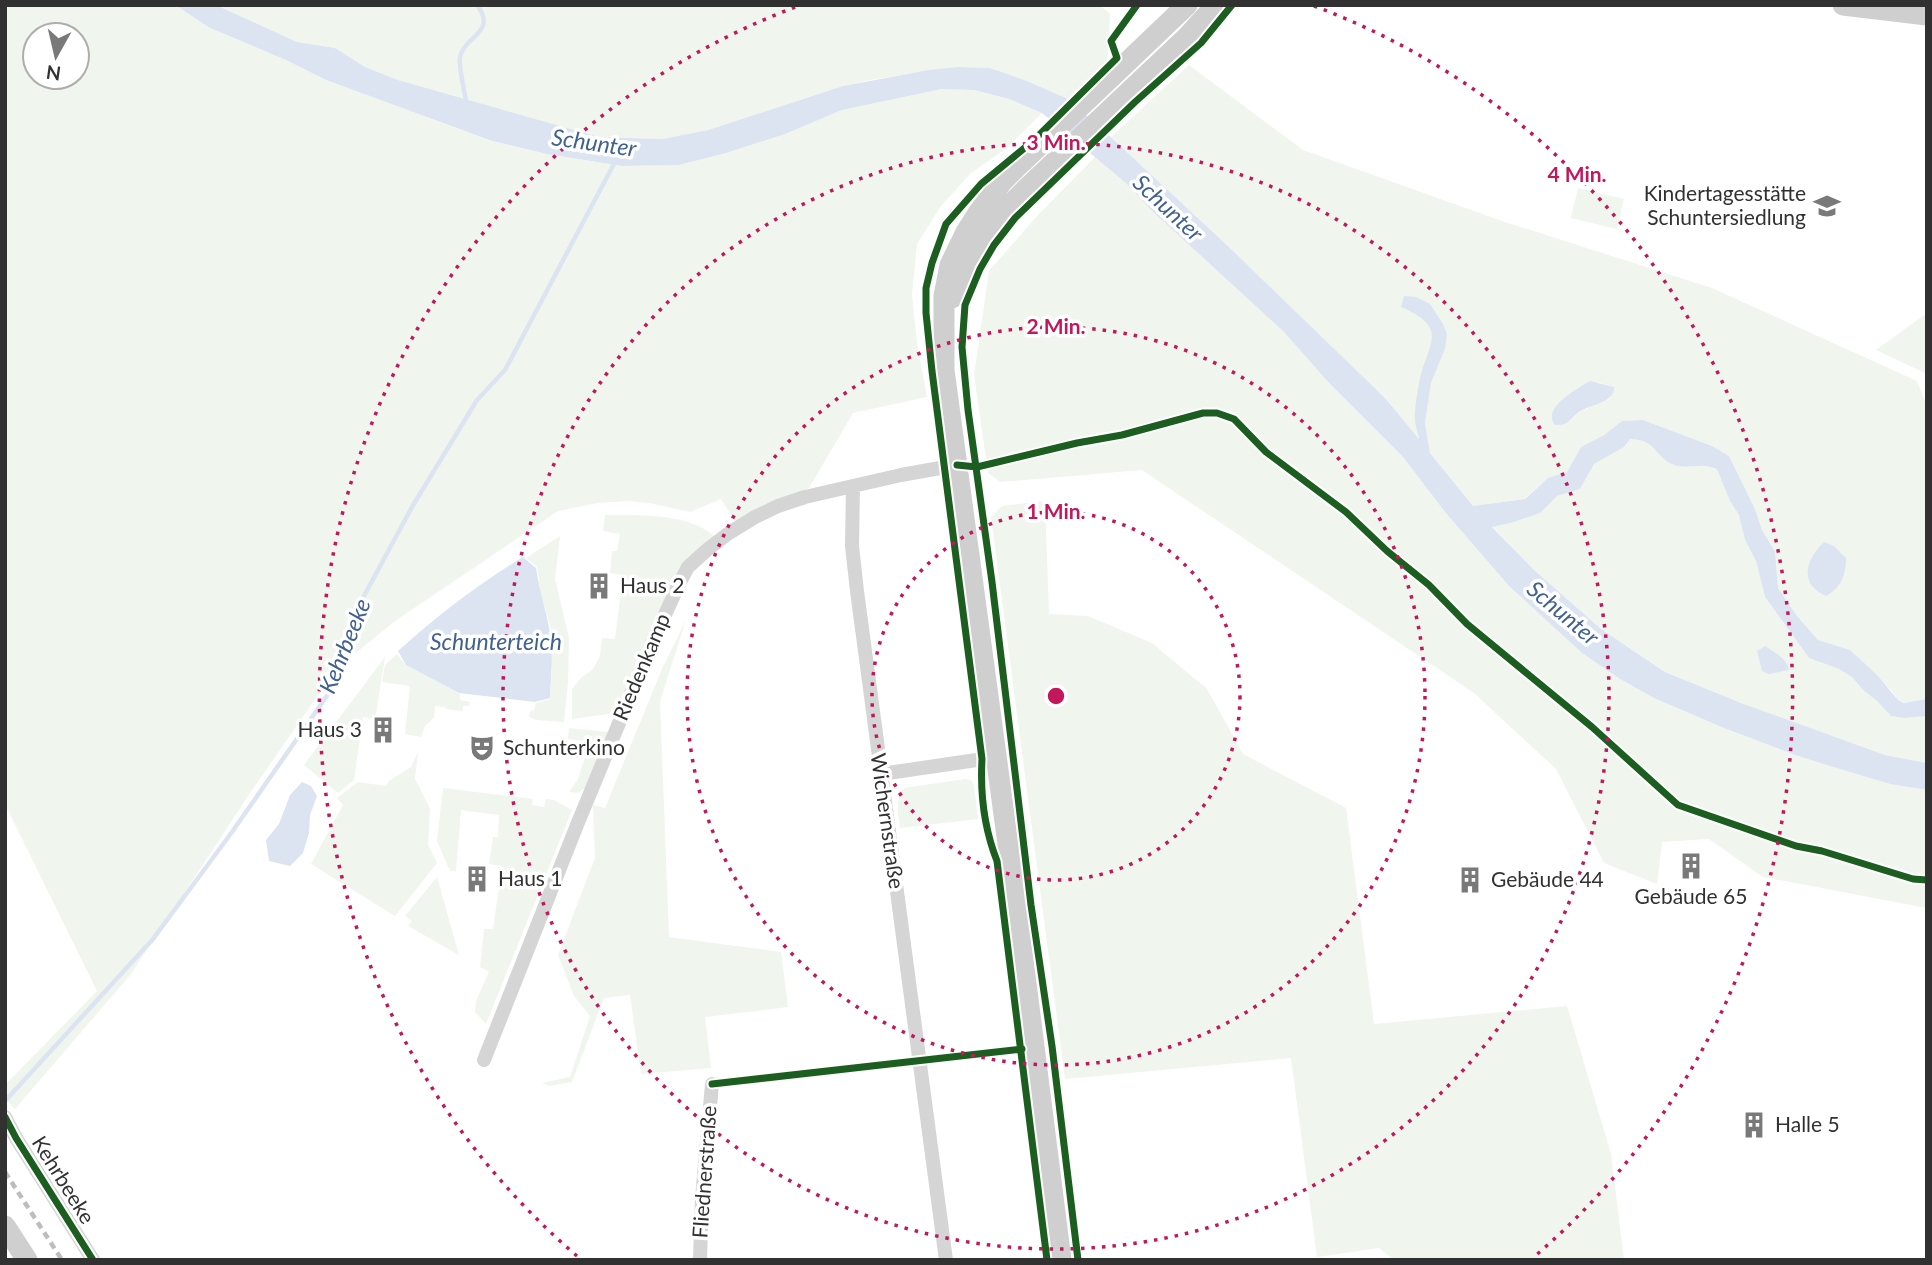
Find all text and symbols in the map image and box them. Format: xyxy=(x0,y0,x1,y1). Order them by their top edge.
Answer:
north arrow xyxy=(21,21,91,91)
text: N xyxy=(45,61,62,86)
water label: Schunter xyxy=(550,122,639,162)
text: 3 Min. xyxy=(1026,129,1086,154)
text: 4 Min. xyxy=(1547,161,1607,186)
water label: Schunter xyxy=(1128,168,1210,247)
place label: Kindertagesstätte Schuntersiedlung xyxy=(1644,180,1806,229)
school or university icon: Kindertagesstätte Schuntersiedlung xyxy=(1812,191,1842,221)
text: 2 Min. xyxy=(1026,313,1086,338)
text: 1 Min. xyxy=(1026,498,1086,523)
building icon: Haus 2 xyxy=(584,571,614,601)
place label: Haus 2 xyxy=(620,572,685,597)
water label: Schunter xyxy=(1522,574,1606,651)
water label: Kehrbeeke xyxy=(312,594,376,697)
street label: Riedenkamp xyxy=(607,609,674,724)
water label: Schunterteich xyxy=(430,627,562,655)
centre of rings xyxy=(1044,684,1068,708)
building icon: Haus 3 xyxy=(368,715,398,745)
place label: Haus 3 xyxy=(297,716,362,741)
theatre icon: Schunterkino xyxy=(467,733,497,763)
place label: Schunterkino xyxy=(503,734,625,759)
street label: Wichernstraße xyxy=(867,751,910,890)
building icon: Gebäude 65 xyxy=(1676,851,1706,881)
building icon: Haus 1 xyxy=(462,864,492,894)
place label: Haus 1 xyxy=(498,865,563,890)
building icon: Gebäude 44 xyxy=(1455,865,1485,895)
place label: Gebäude 44 xyxy=(1491,866,1604,891)
place label: Gebäude 65 xyxy=(1635,883,1747,908)
street label: Fliednerstraße xyxy=(686,1105,721,1239)
building icon: Halle 5 xyxy=(1739,1110,1769,1140)
place label: Halle 5 xyxy=(1775,1111,1840,1136)
street label: Kehrbeeke xyxy=(28,1131,101,1228)

